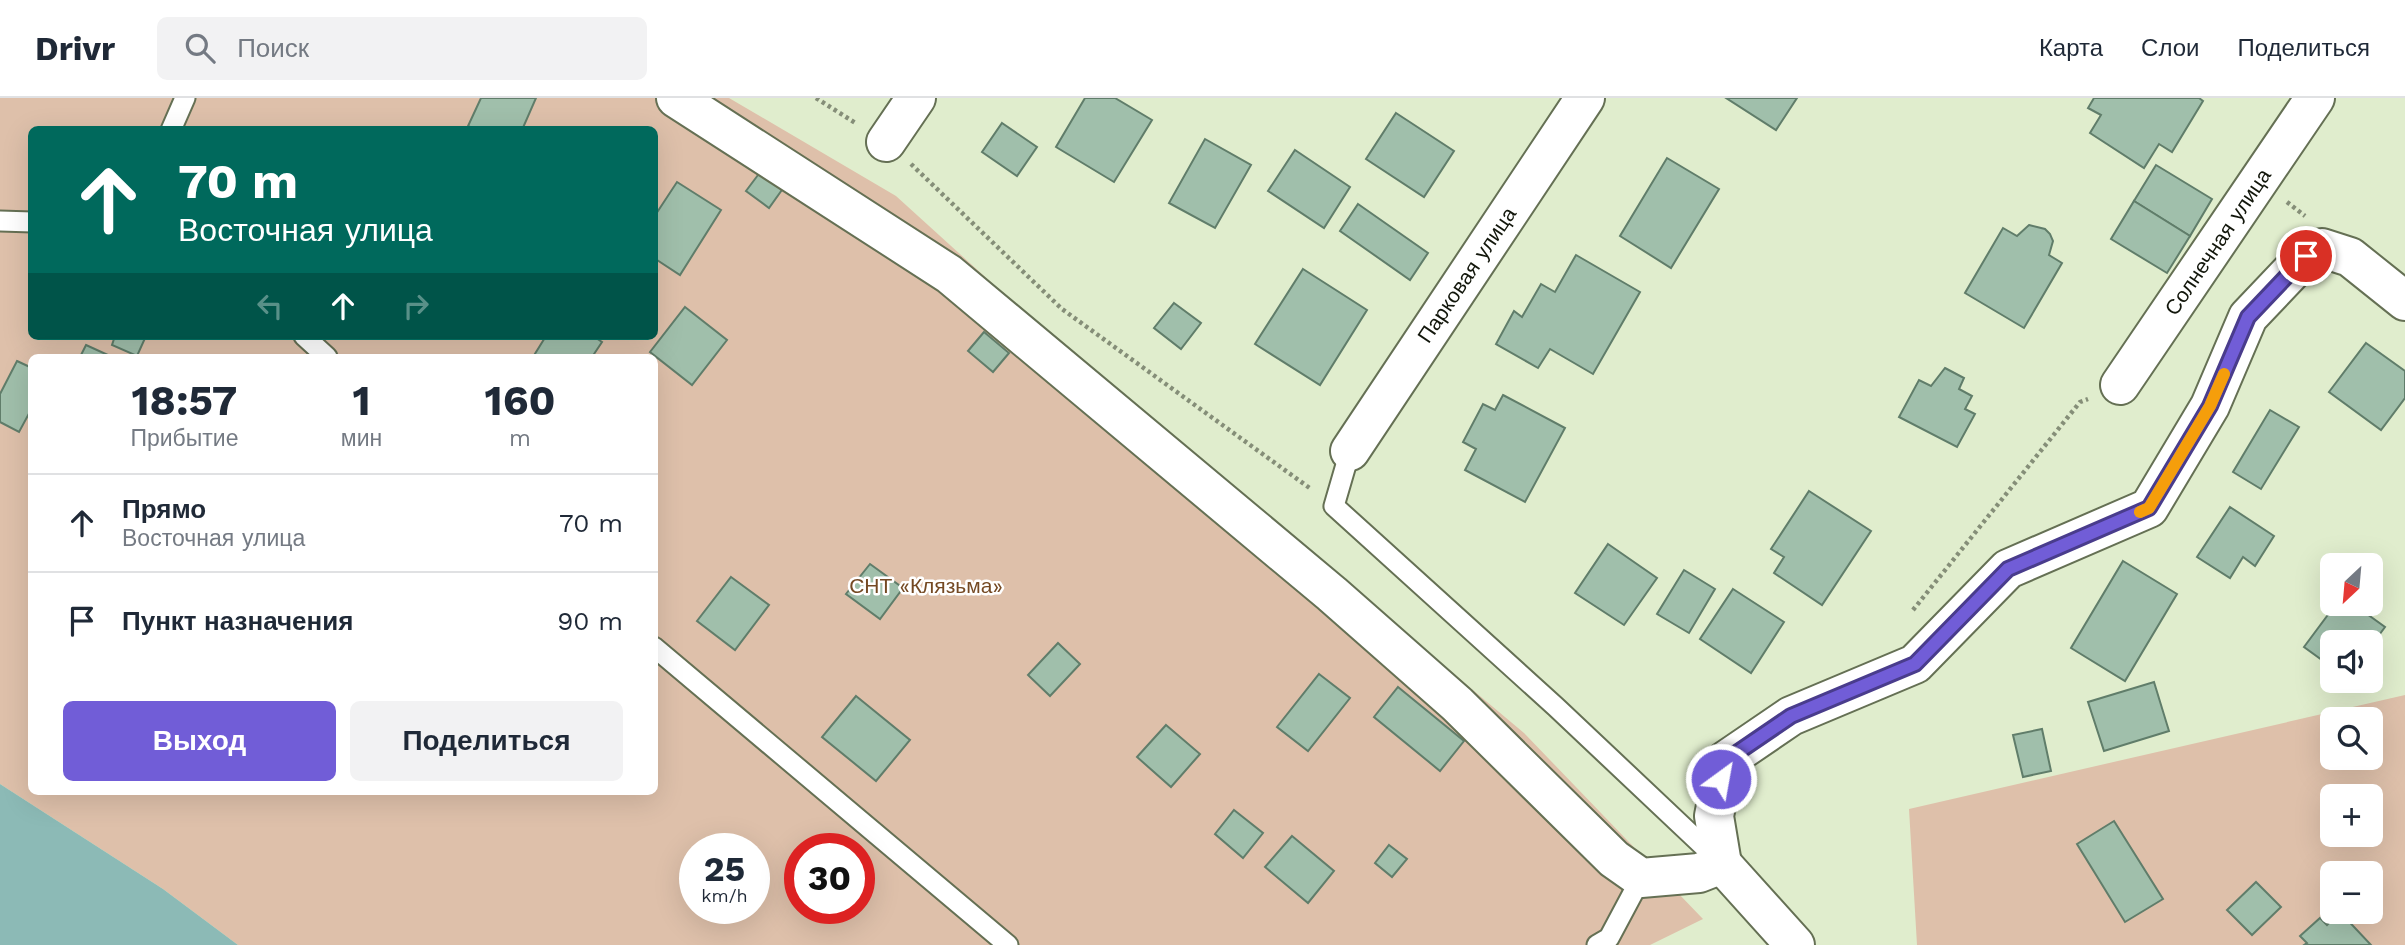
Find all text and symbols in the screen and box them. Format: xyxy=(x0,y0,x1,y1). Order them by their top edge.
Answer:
search box xyxy=(157,17,647,80)
text: Drivr xyxy=(35,29,115,68)
icon: search xyxy=(181,29,219,67)
text: Поиск xyxy=(237,33,309,63)
text: Карта xyxy=(2039,34,2103,62)
text: Слои xyxy=(2141,34,2199,62)
text: Поделиться xyxy=(2237,34,2370,62)
text: 70 m xyxy=(178,152,298,210)
icon: ahead xyxy=(63,154,154,245)
street label: Солнечная улица xyxy=(2159,163,2276,320)
street label: Парковая улица xyxy=(1412,202,1521,347)
text: Восточная улица xyxy=(178,211,433,249)
pin xyxy=(2276,226,2336,286)
icon: arrive xyxy=(2287,237,2325,275)
icon: left xyxy=(251,287,289,325)
icon: ahead xyxy=(324,287,362,325)
icon: right xyxy=(397,287,435,325)
text: 18:57 xyxy=(131,376,237,425)
text: 1 xyxy=(352,376,371,425)
text: 160 xyxy=(485,376,556,425)
text: Прибытие xyxy=(130,425,238,452)
text: мин xyxy=(341,425,382,452)
text: m xyxy=(509,425,531,452)
text: Прямо xyxy=(122,494,206,524)
icon: ahead xyxy=(63,504,101,542)
text: 70 m xyxy=(559,508,623,538)
text: Восточная улица xyxy=(122,525,305,552)
north arrow xyxy=(2320,553,2384,616)
map controls xyxy=(2320,553,2383,924)
park label: СНТ «Клязьма» xyxy=(849,573,1003,598)
icon: arrive xyxy=(63,602,101,640)
text: Пункт назначения xyxy=(122,606,353,636)
text: 90 m xyxy=(557,606,623,636)
button: sound xyxy=(2320,630,2383,693)
button: Выход xyxy=(63,701,336,781)
button: Поделиться xyxy=(350,701,623,781)
button: search xyxy=(2320,707,2383,770)
position arrow xyxy=(1684,742,1758,816)
button: + xyxy=(2320,784,2383,847)
speed limit sign: 30 xyxy=(784,833,875,924)
text: 25 xyxy=(704,848,745,890)
button: − xyxy=(2320,861,2383,924)
text: km/h xyxy=(701,885,748,906)

